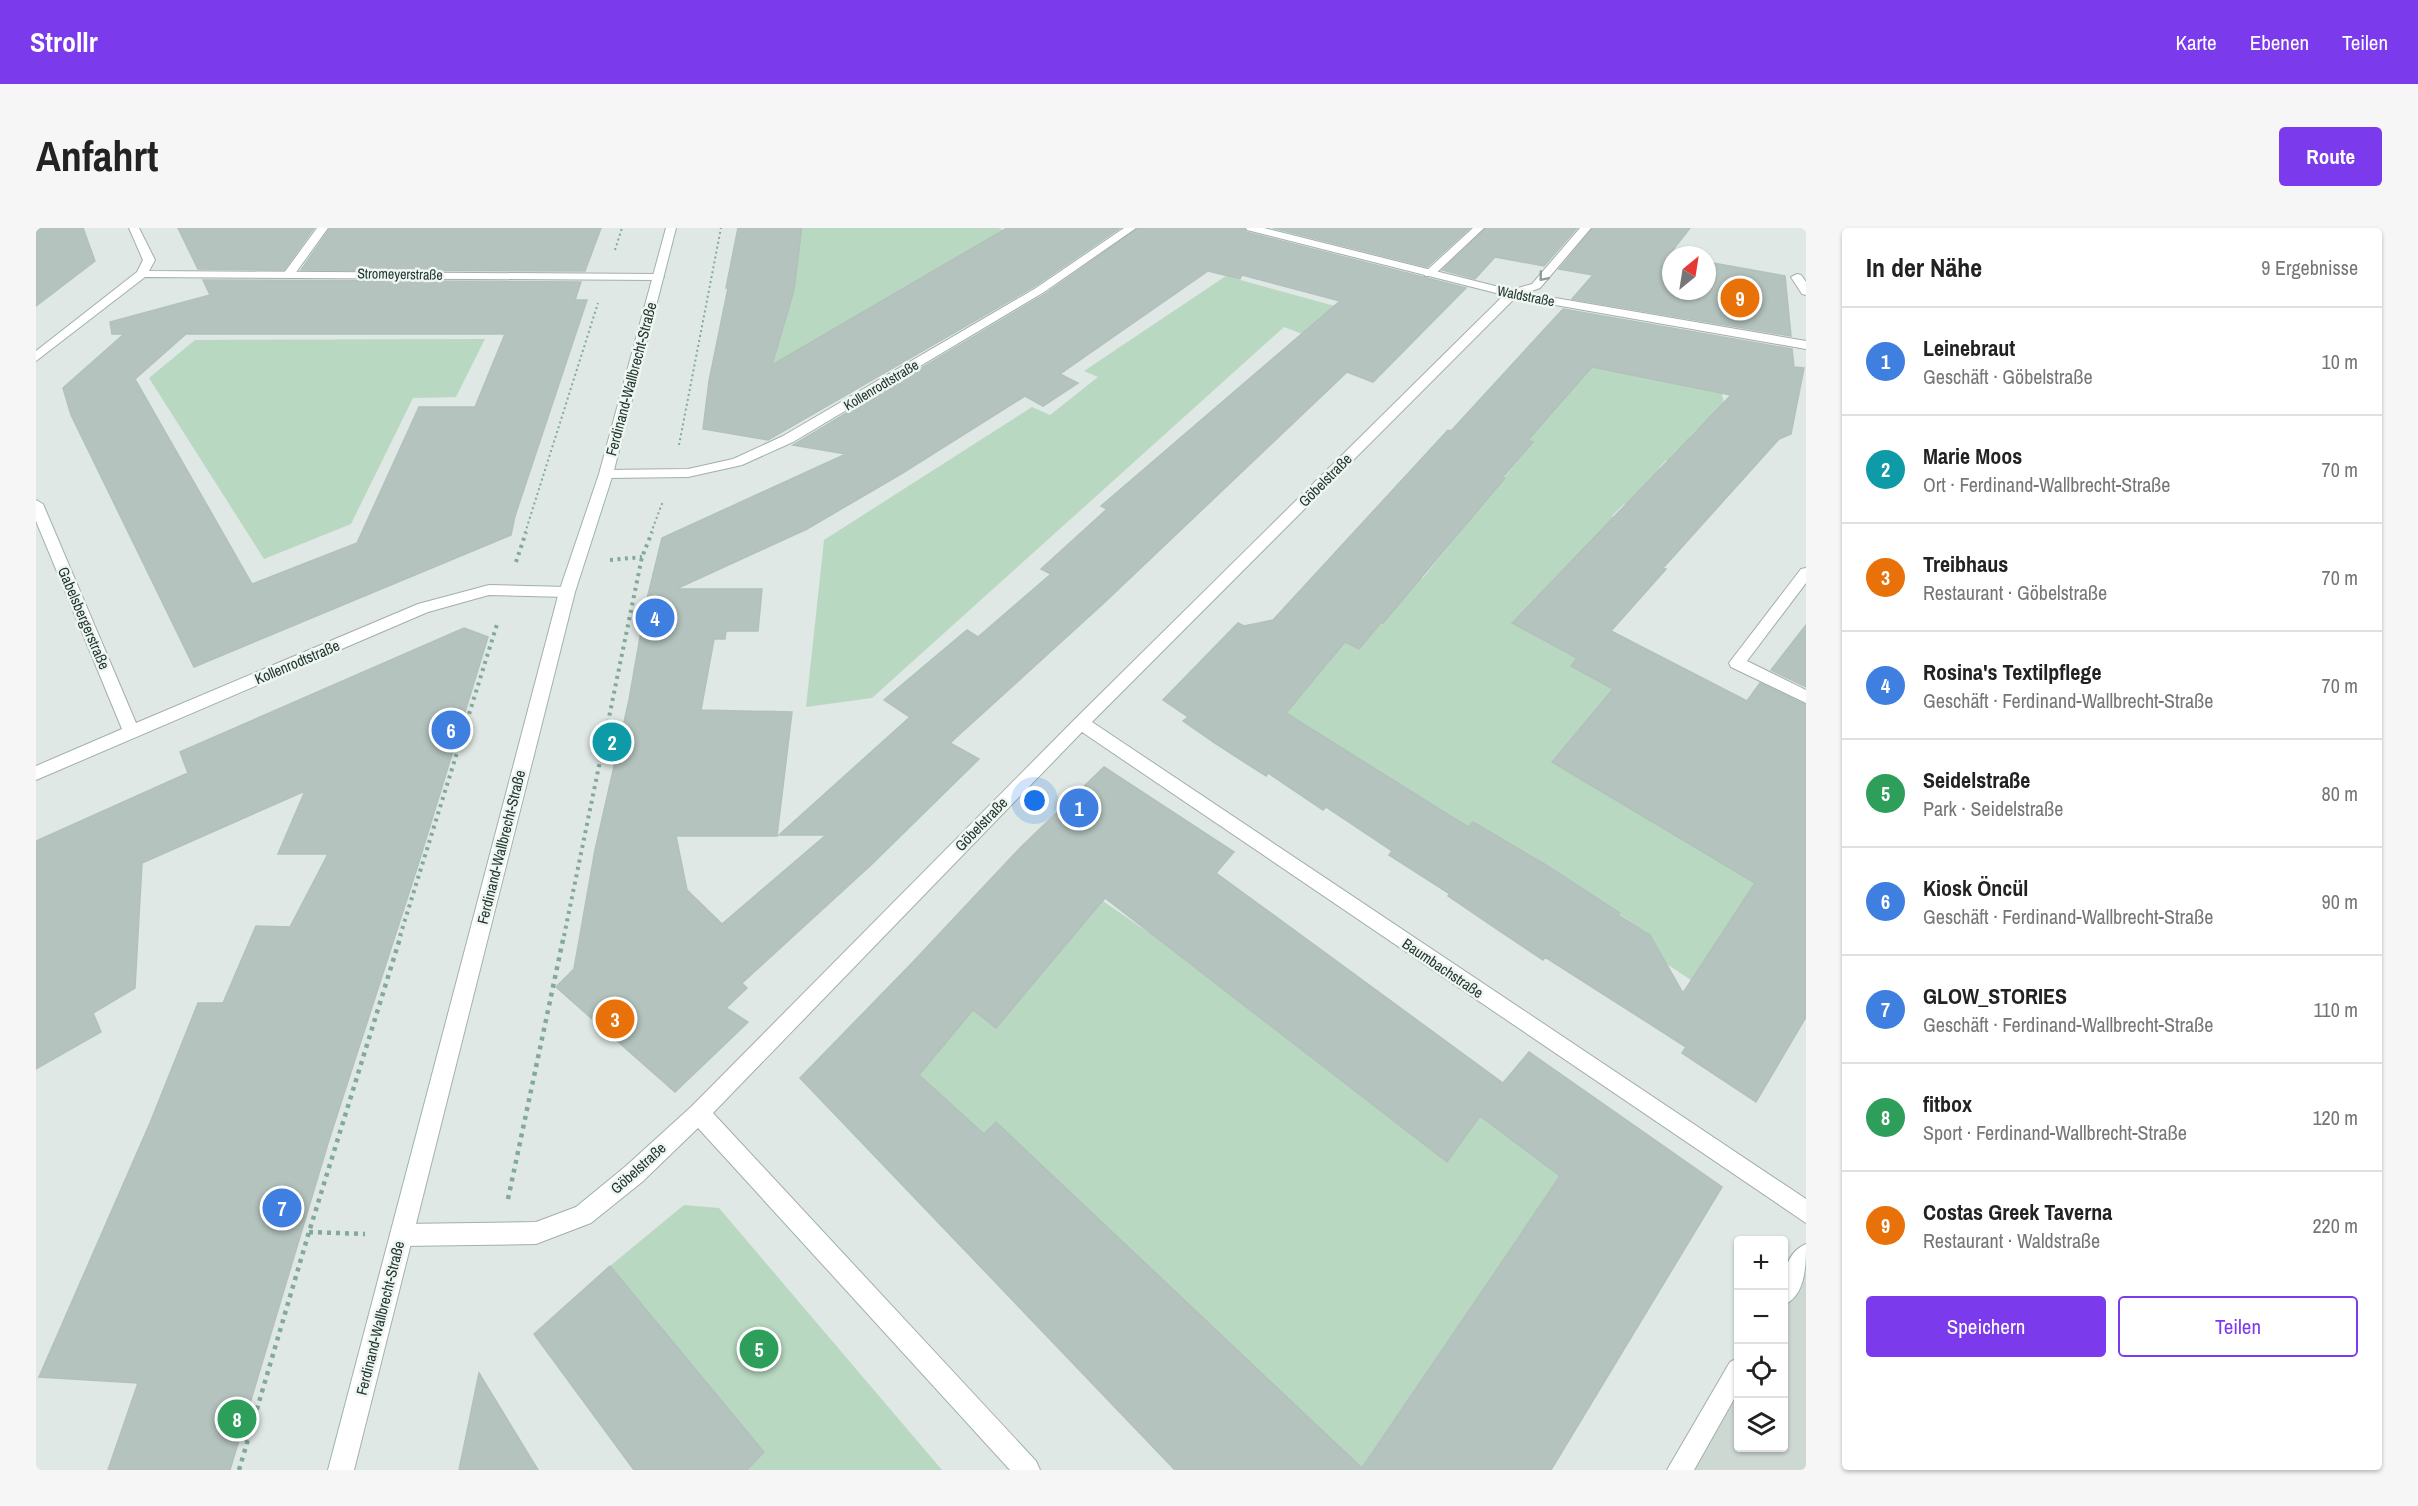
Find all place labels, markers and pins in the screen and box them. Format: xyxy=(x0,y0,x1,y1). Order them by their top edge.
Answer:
pin: 9 xyxy=(1720,276,1760,320)
pin: 4 xyxy=(636,596,674,640)
pin: 6 xyxy=(432,708,470,752)
pin: 2 xyxy=(592,720,632,764)
pin: 1 xyxy=(1060,786,1098,830)
pin: 3 xyxy=(596,996,634,1042)
pin: 7 xyxy=(262,1186,302,1230)
pin: 5 xyxy=(740,1326,778,1372)
pin: 8 xyxy=(218,1396,256,1442)

